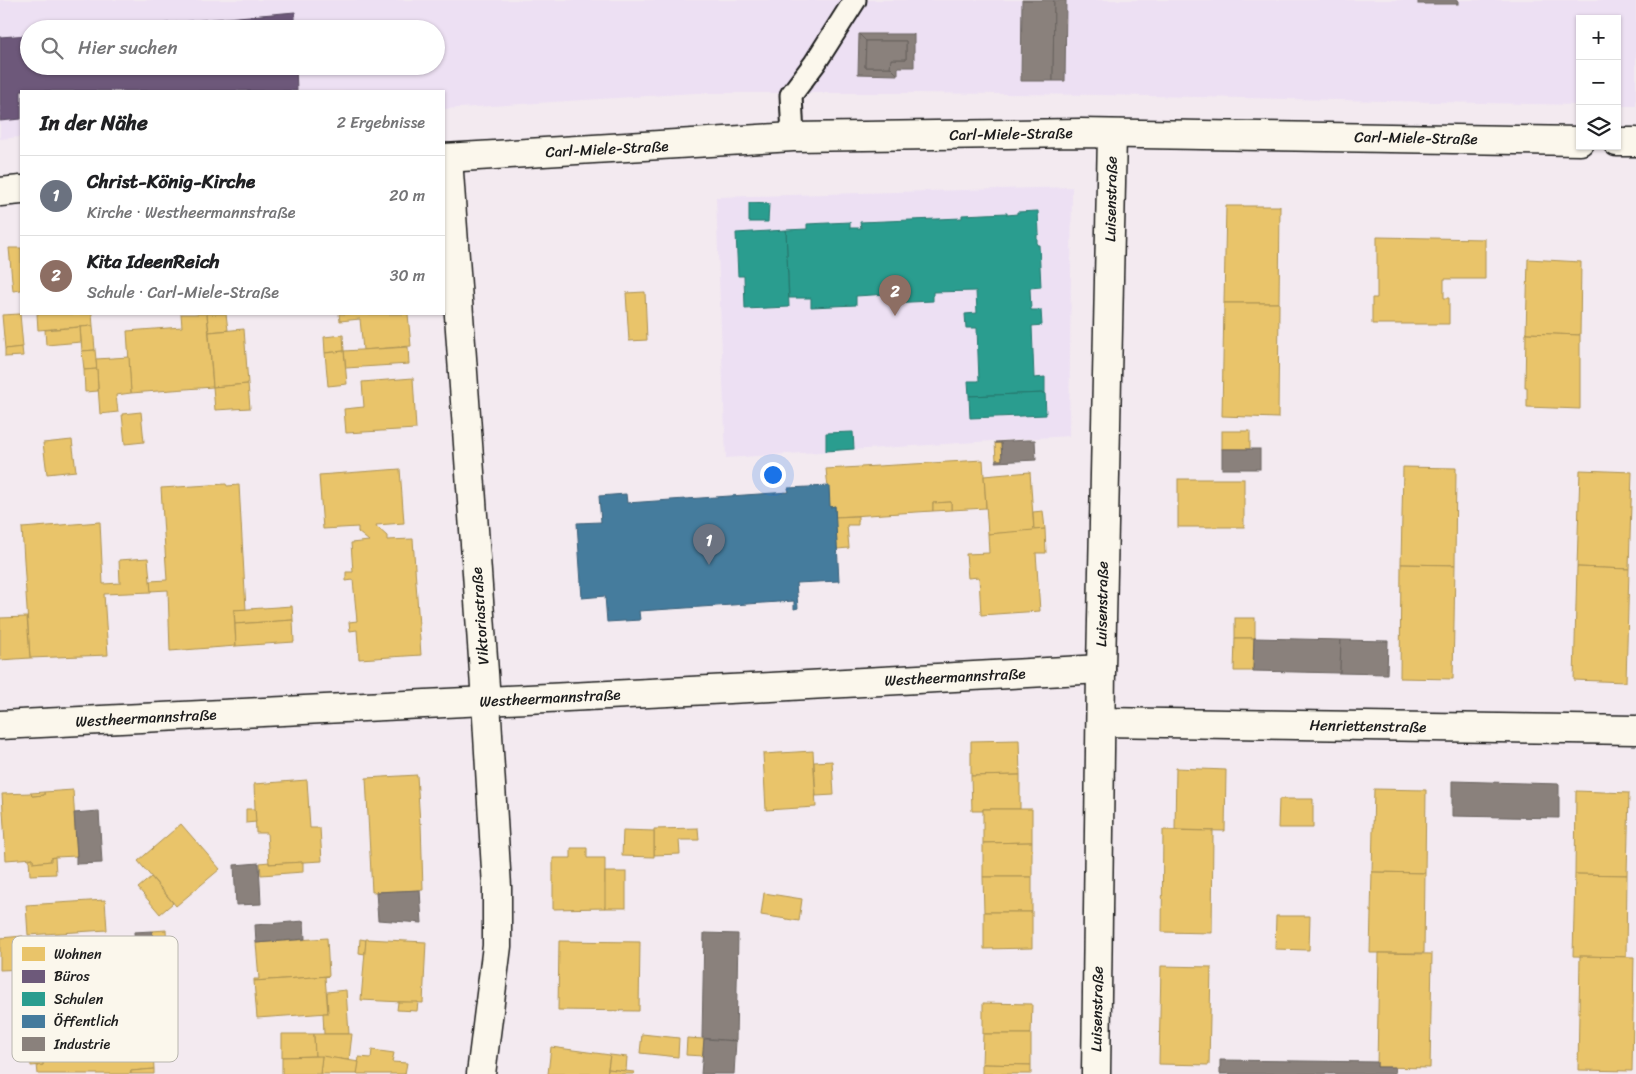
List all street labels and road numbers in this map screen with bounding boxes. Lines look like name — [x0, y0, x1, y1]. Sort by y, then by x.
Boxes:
street label: Carl-Miele-Straße — [949, 120, 1073, 148]
street label: Carl-Miele-Straße — [1354, 124, 1478, 152]
street label: Carl-Miele-Straße — [545, 133, 669, 165]
street label: Luisenstraße — [1097, 156, 1125, 242]
street label: Luisenstraße — [1088, 561, 1116, 647]
street label: Viktoriastraße — [464, 566, 496, 666]
street label: Westheermannstraße — [884, 660, 1026, 694]
street label: Westheermannstraße — [479, 681, 621, 715]
street label: Westheermannstraße — [75, 701, 217, 735]
street label: Henriettenstraße — [1309, 712, 1427, 740]
street label: Luisenstraße — [1083, 966, 1111, 1052]

